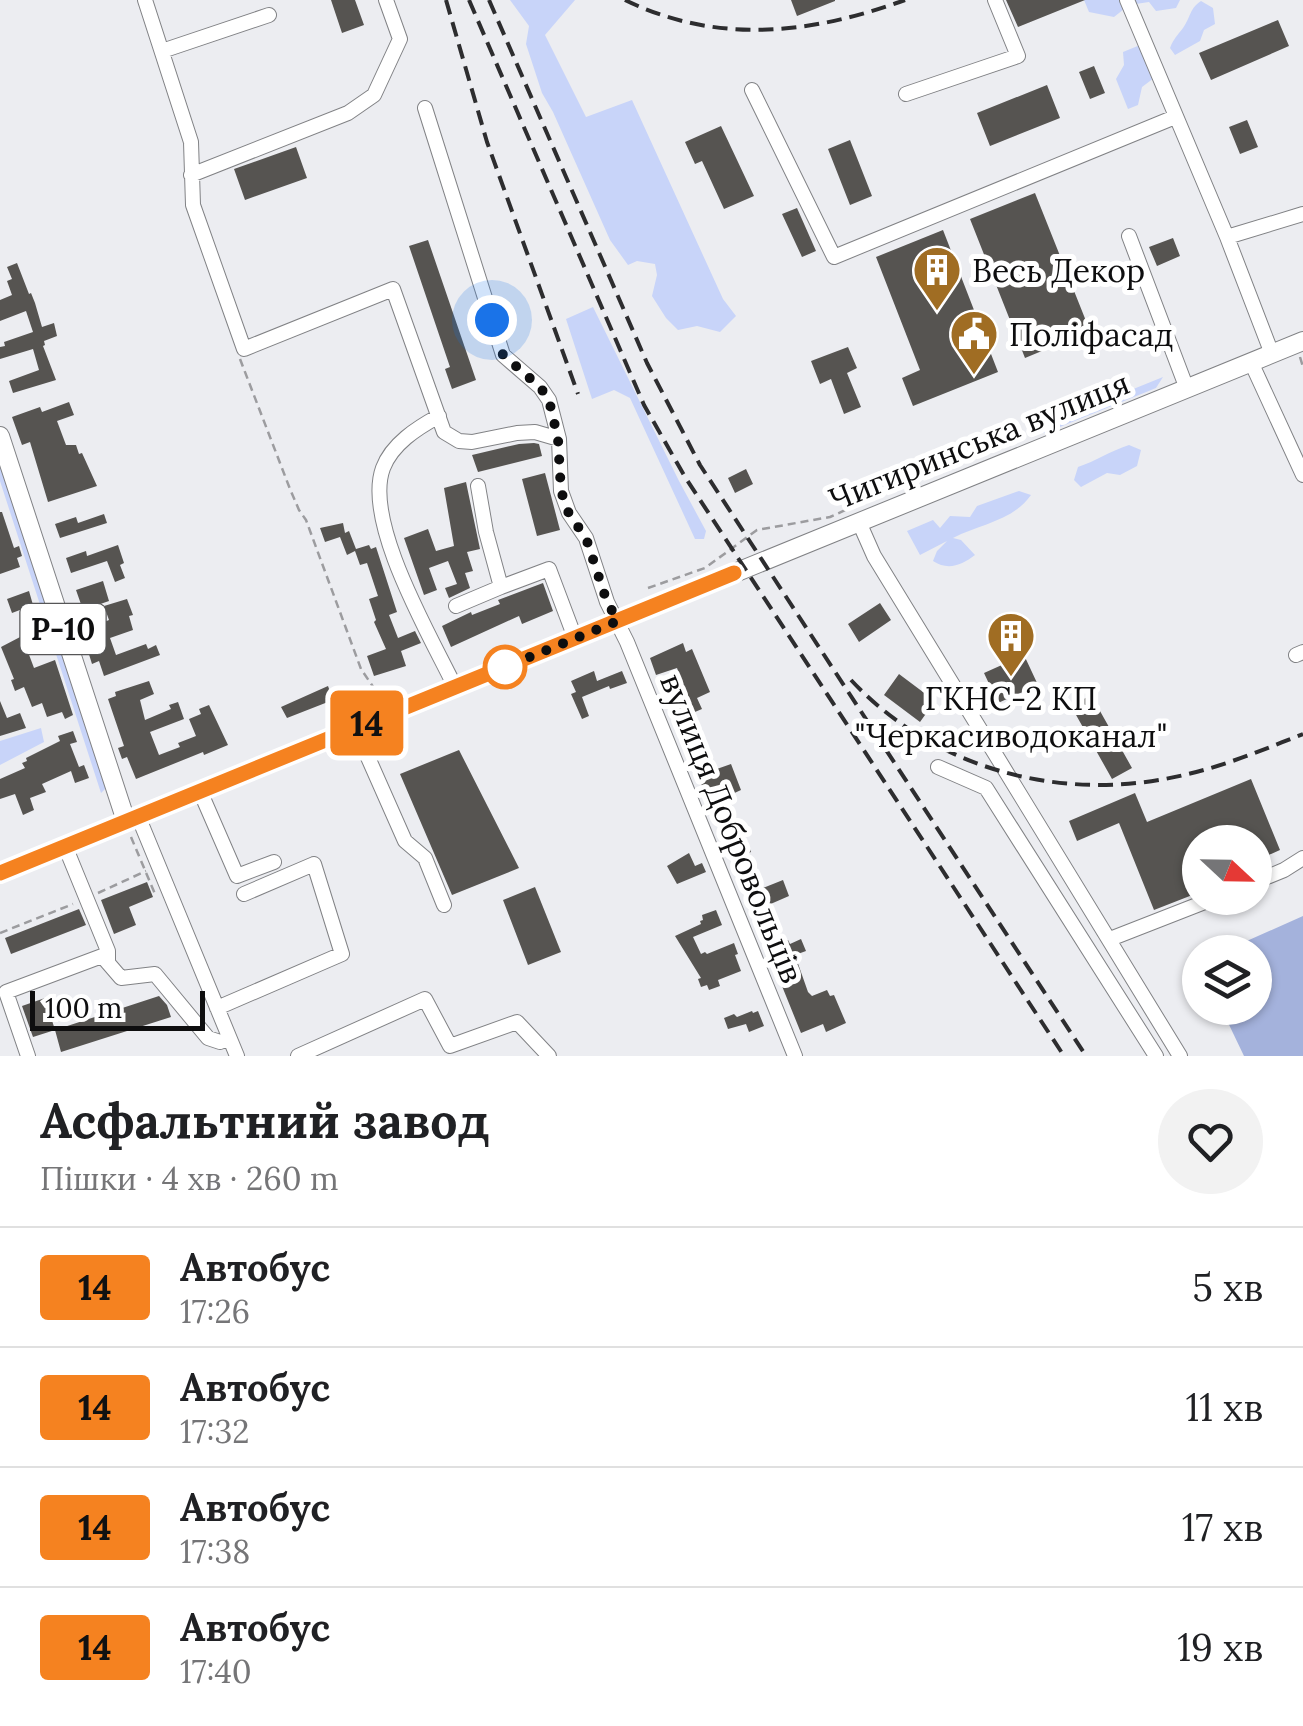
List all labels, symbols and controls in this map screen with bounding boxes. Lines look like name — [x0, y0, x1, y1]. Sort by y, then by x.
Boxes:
building icon: Весь Декор — [911, 244, 963, 312]
place label: Весь Декор — [972, 250, 1145, 291]
your location — [467, 295, 517, 345]
public building icon: Поліфасад — [948, 308, 1000, 376]
place label: Поліфасад — [1009, 314, 1173, 355]
street label: Чигиринська вулиця — [823, 362, 1135, 520]
road number: Р-10 — [20, 604, 106, 654]
building icon: ГКНС-2 КП "Черкасиводоканал" — [985, 610, 1037, 678]
unlabelled marker — [484, 646, 526, 688]
street label: вулиця Добровольців — [651, 667, 813, 989]
place label: ГКНС-2 КП "Черкасиводоканал" — [854, 678, 1168, 756]
line badge: 14 — [322, 690, 412, 756]
text: 14 — [350, 701, 384, 746]
north arrow — [1182, 825, 1272, 915]
map controls — [1182, 825, 1272, 1025]
button: layers — [1182, 935, 1272, 1025]
scale bar — [30, 986, 205, 1030]
text: 100 m — [45, 990, 122, 1026]
button: heart — [1158, 1089, 1263, 1194]
text: Асфальтний завод — [40, 1090, 490, 1151]
text: Пішки · 4 хв · 260 m — [40, 1158, 339, 1199]
text: Автобус — [180, 1243, 330, 1291]
text: 5 хв — [1192, 1263, 1263, 1311]
text: 14 — [78, 1265, 112, 1310]
text: 17:26 — [180, 1291, 250, 1332]
text: Автобус — [180, 1363, 330, 1411]
text: 11 хв — [1185, 1383, 1263, 1431]
text: 14 — [78, 1385, 112, 1430]
text: 17:32 — [180, 1411, 249, 1452]
text: Автобус — [180, 1483, 330, 1531]
text: 17 хв — [1182, 1503, 1263, 1551]
text: 14 — [78, 1505, 112, 1550]
text: 17:38 — [180, 1531, 250, 1572]
text: Автобус — [180, 1603, 330, 1651]
text: 19 хв — [1177, 1623, 1263, 1671]
text: 14 — [78, 1625, 112, 1670]
text: 17:40 — [180, 1651, 252, 1692]

